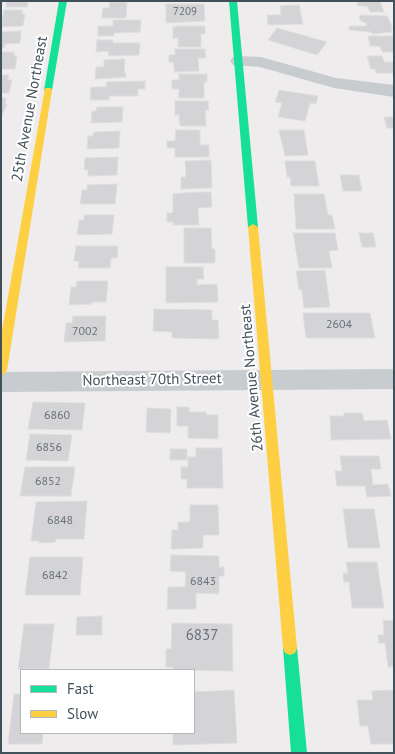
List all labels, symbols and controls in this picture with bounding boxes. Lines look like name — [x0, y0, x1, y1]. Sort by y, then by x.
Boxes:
house number: 7209 — [173, 5, 197, 19]
street label: 25th Avenue Northeast — [8, 35, 52, 183]
street label: 26th Avenue Northeast — [237, 304, 267, 452]
house number: 2604 — [326, 318, 352, 332]
house number: 7002 — [72, 325, 98, 339]
street label: Northeast 70th Street — [82, 370, 222, 390]
house number: 6860 — [44, 409, 70, 423]
house number: 6856 — [36, 441, 62, 455]
house number: 6852 — [35, 475, 61, 489]
house number: 6848 — [47, 514, 73, 528]
house number: 6842 — [42, 569, 68, 583]
house number: 6843 — [190, 575, 216, 589]
house number: 6837 — [186, 627, 218, 645]
legend — [20, 669, 195, 734]
text: Fast — [67, 679, 94, 698]
text: Slow — [67, 704, 98, 723]

